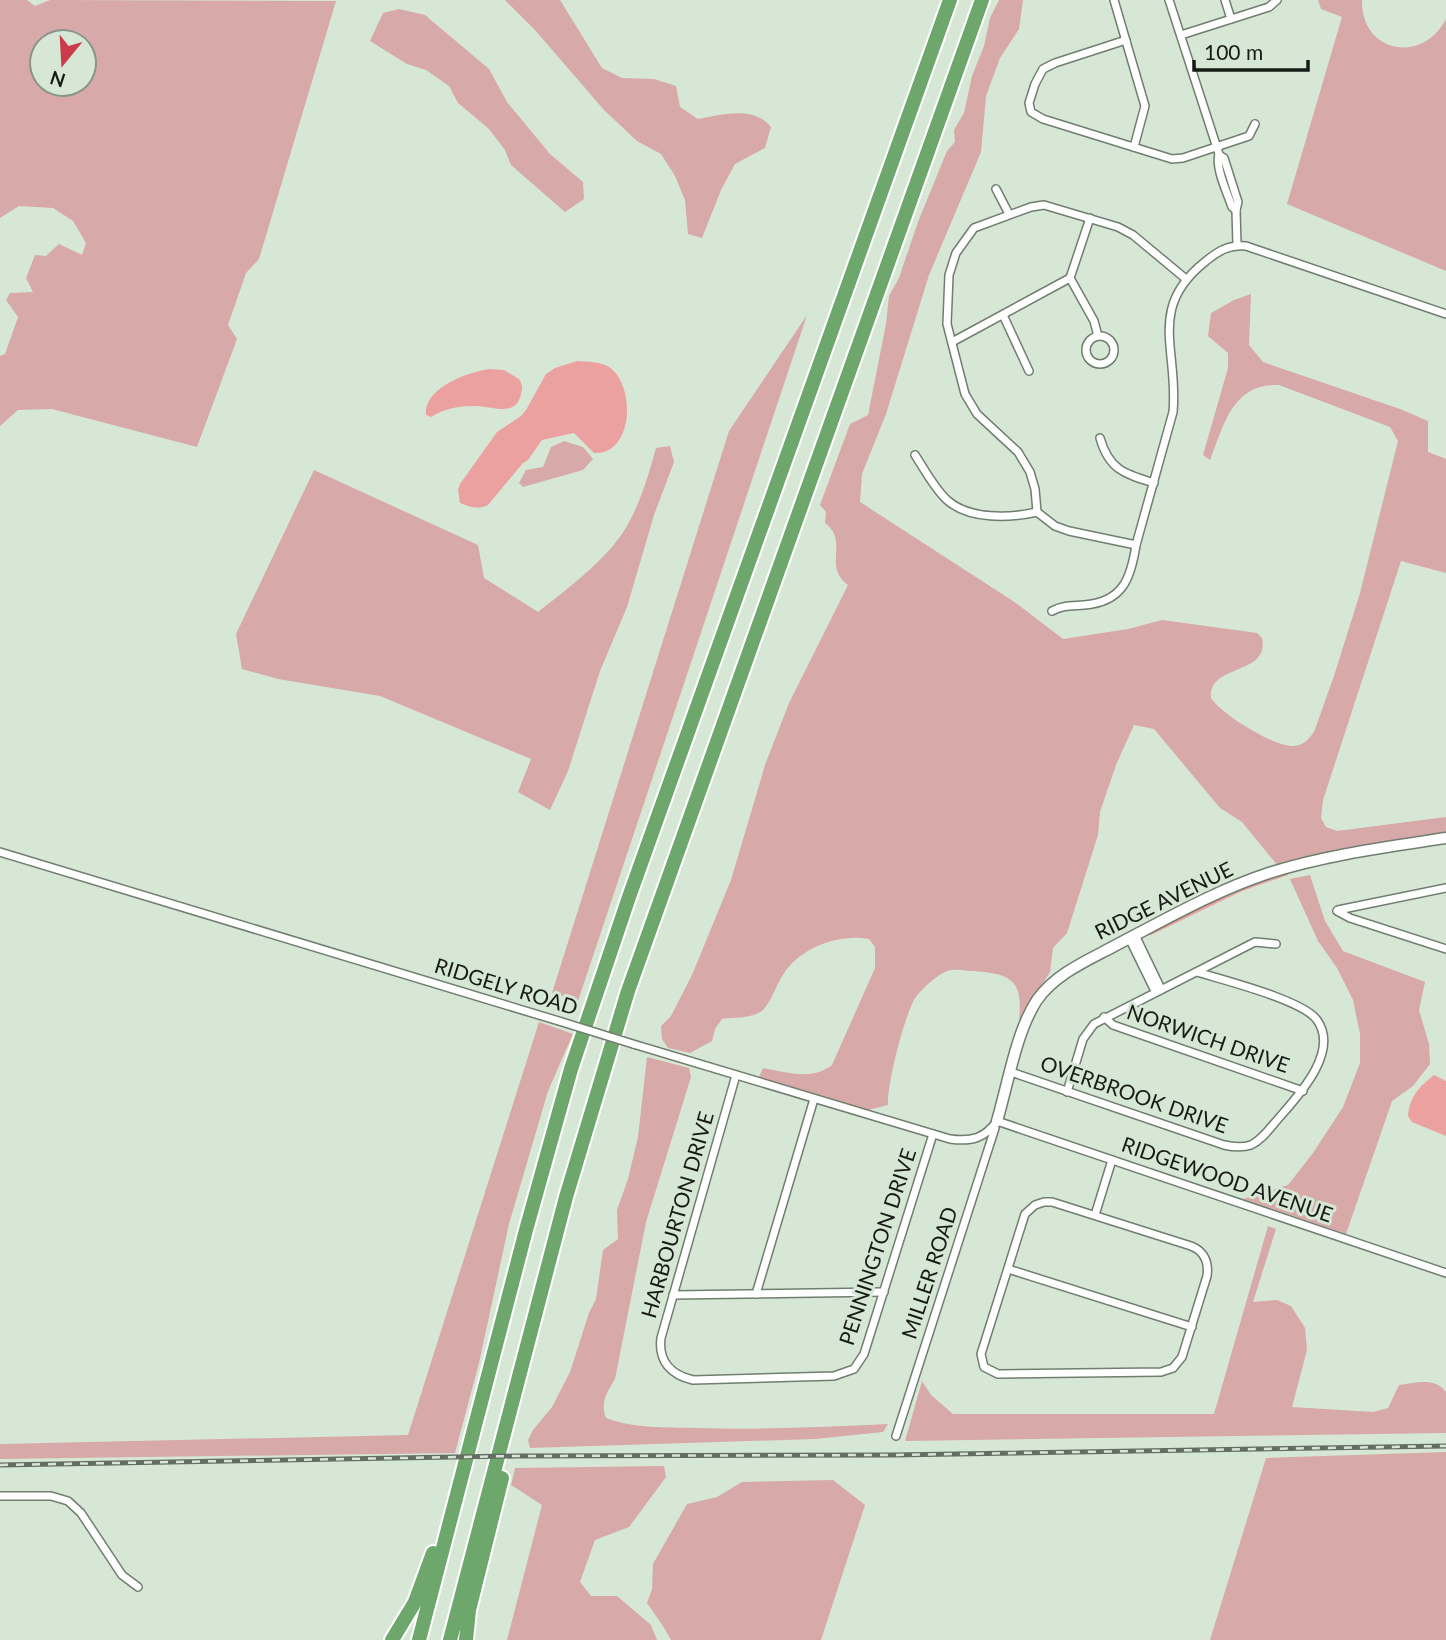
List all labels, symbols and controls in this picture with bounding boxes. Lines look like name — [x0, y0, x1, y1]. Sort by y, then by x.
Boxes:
north arrow — [28, 28, 98, 98]
scale bar — [1194, 28, 1308, 72]
text: 100 m — [1204, 39, 1263, 64]
text: N — [47, 66, 68, 93]
street label: RIDGE AVENUE — [1090, 855, 1236, 944]
street label: RIDGELY ROAD — [432, 952, 581, 1019]
street label: NORWICH DRIVE — [1124, 998, 1293, 1077]
street label: OVERBROOK DRIVE — [1037, 1050, 1232, 1137]
street label: HARBOURTON DRIVE — [635, 1109, 718, 1321]
street label: RIDGEWOOD AVENUE — [1119, 1131, 1336, 1226]
street label: PENNINGTON DRIVE — [833, 1145, 920, 1348]
street label: MILLER ROAD — [895, 1203, 962, 1342]

